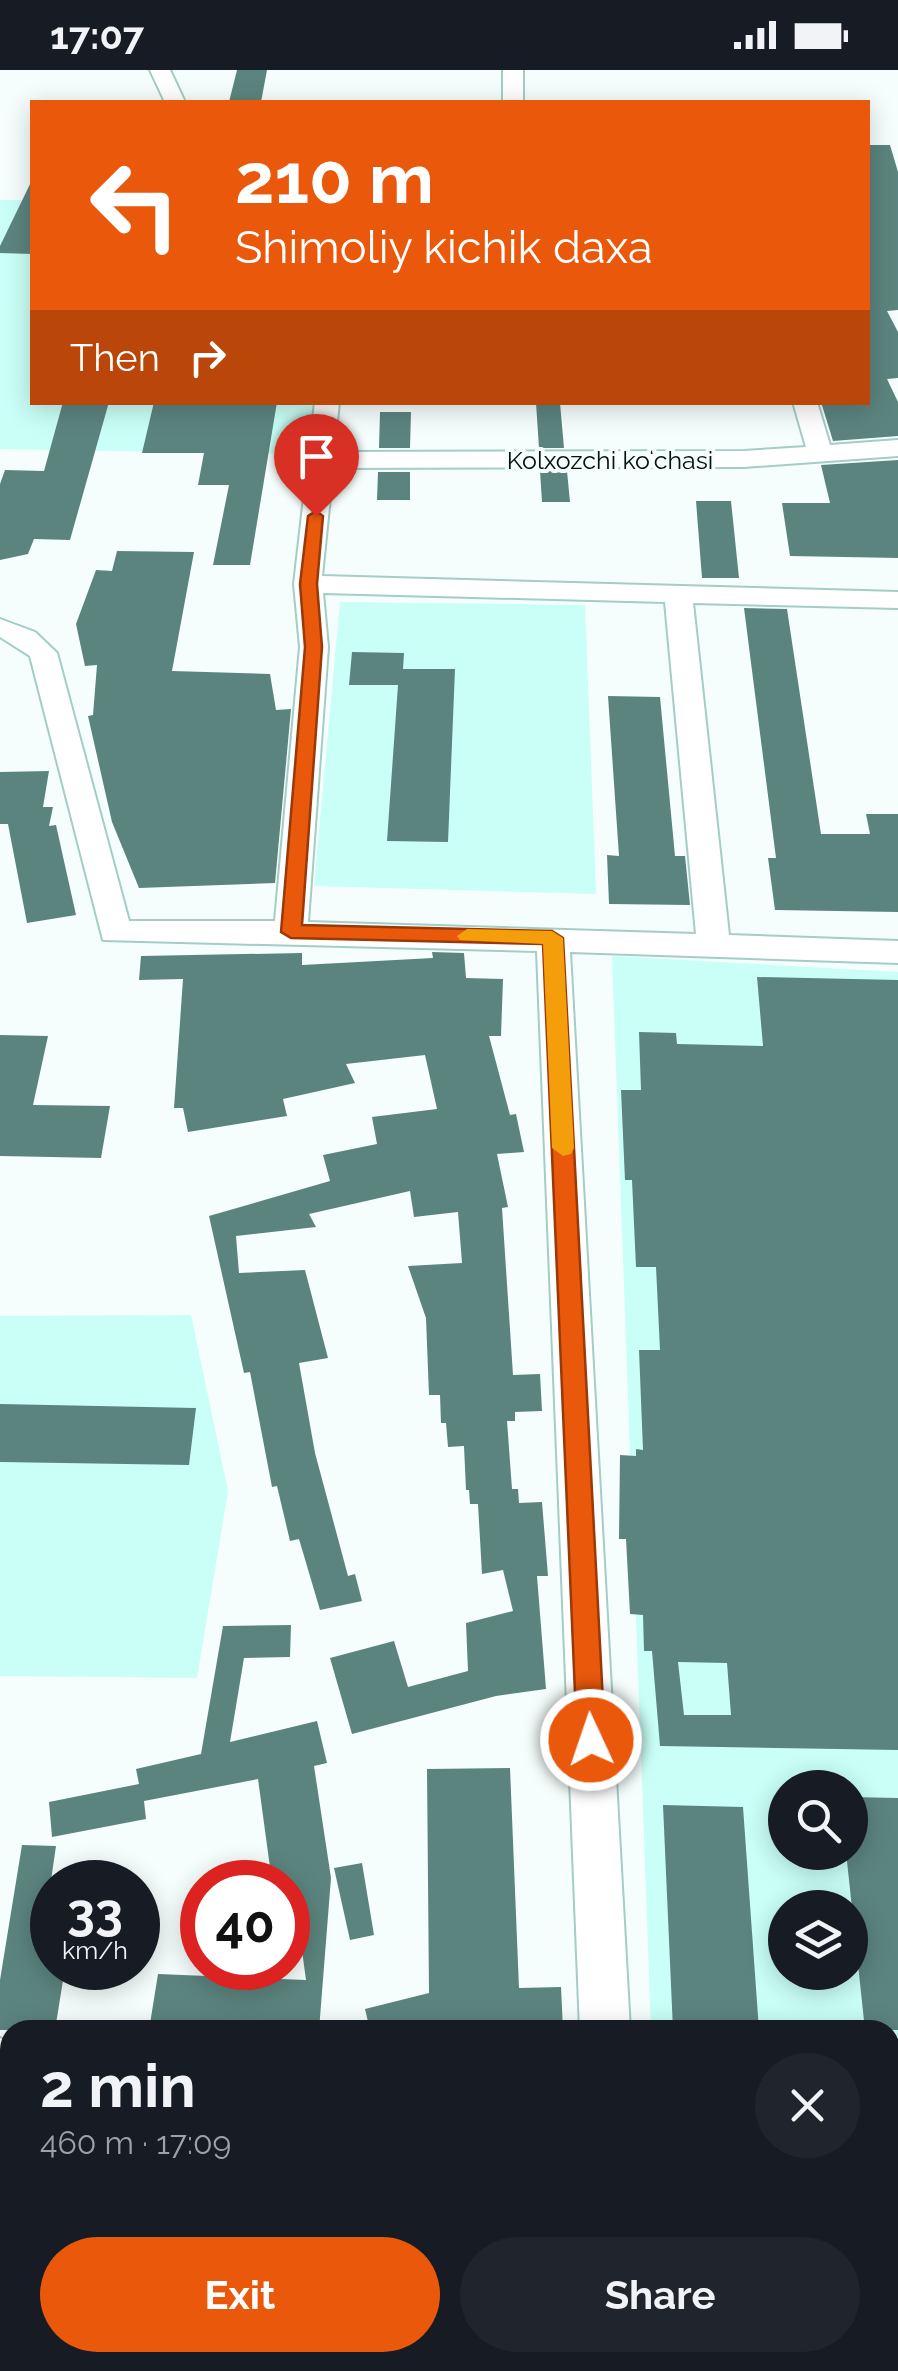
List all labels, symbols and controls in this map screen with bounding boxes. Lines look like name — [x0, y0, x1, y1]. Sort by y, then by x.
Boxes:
text: 17:07 — [50, 13, 144, 58]
text: 210 m — [235, 137, 434, 219]
icon: left — [70, 140, 200, 270]
text: Shimoliy kichik daxa — [235, 221, 652, 274]
icon: right — [180, 330, 235, 385]
text: Then — [70, 335, 160, 380]
pin — [274, 414, 359, 517]
icon: arrive — [289, 429, 344, 484]
street label: Kolxozchi koʻchasi — [507, 445, 713, 475]
position arrow — [539, 1688, 643, 1792]
map controls — [768, 1770, 868, 1990]
button: search — [768, 1770, 868, 1870]
speed limit sign: 40 — [180, 1860, 310, 1990]
text: 33 — [67, 1883, 123, 1942]
button: layers — [768, 1890, 868, 1990]
text: km/h — [62, 1935, 128, 1965]
text: 2 min — [40, 2051, 196, 2121]
button: close — [755, 2053, 860, 2158]
text: 460 m · 17:09 — [40, 2124, 231, 2161]
button: Exit — [40, 2237, 440, 2352]
button: Share — [460, 2237, 860, 2352]

